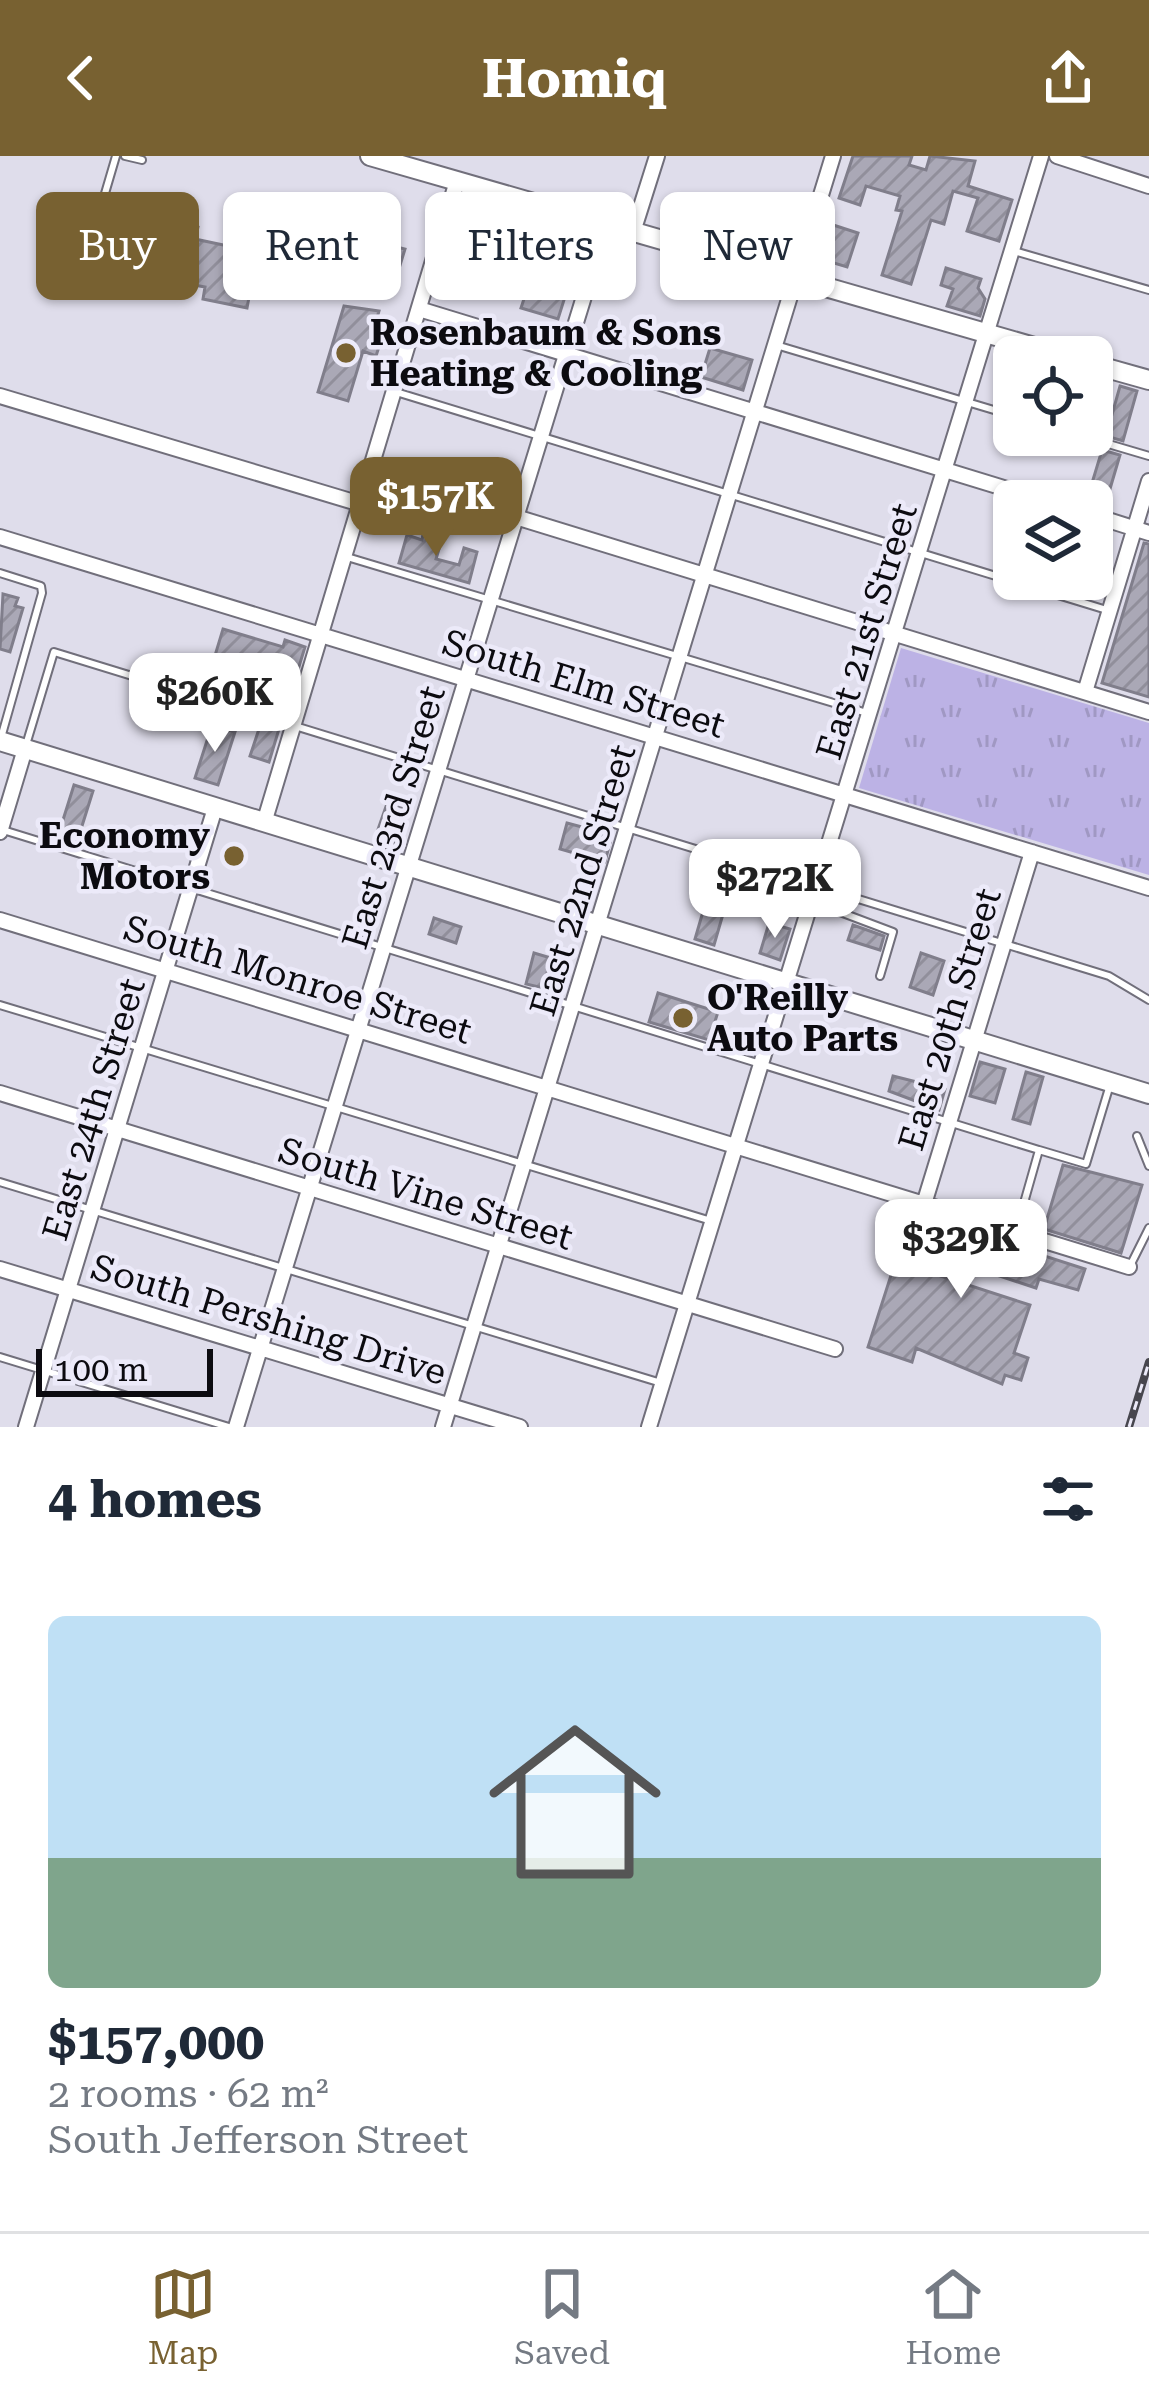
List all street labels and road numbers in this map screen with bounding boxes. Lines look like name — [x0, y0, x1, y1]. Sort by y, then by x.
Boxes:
street label: East 21st Street — [808, 498, 926, 764]
street label: South Elm Street — [438, 621, 730, 747]
street label: East 23rd Street — [334, 681, 454, 954]
street label: East 22nd Street — [522, 740, 644, 1021]
street label: East 20th Street — [890, 883, 1010, 1155]
street label: South Monroe Street — [119, 907, 477, 1053]
street label: East 24th Street — [34, 973, 154, 1245]
street label: South Vine Street — [274, 1129, 578, 1259]
street label: South Pershing Drive — [86, 1246, 451, 1394]

